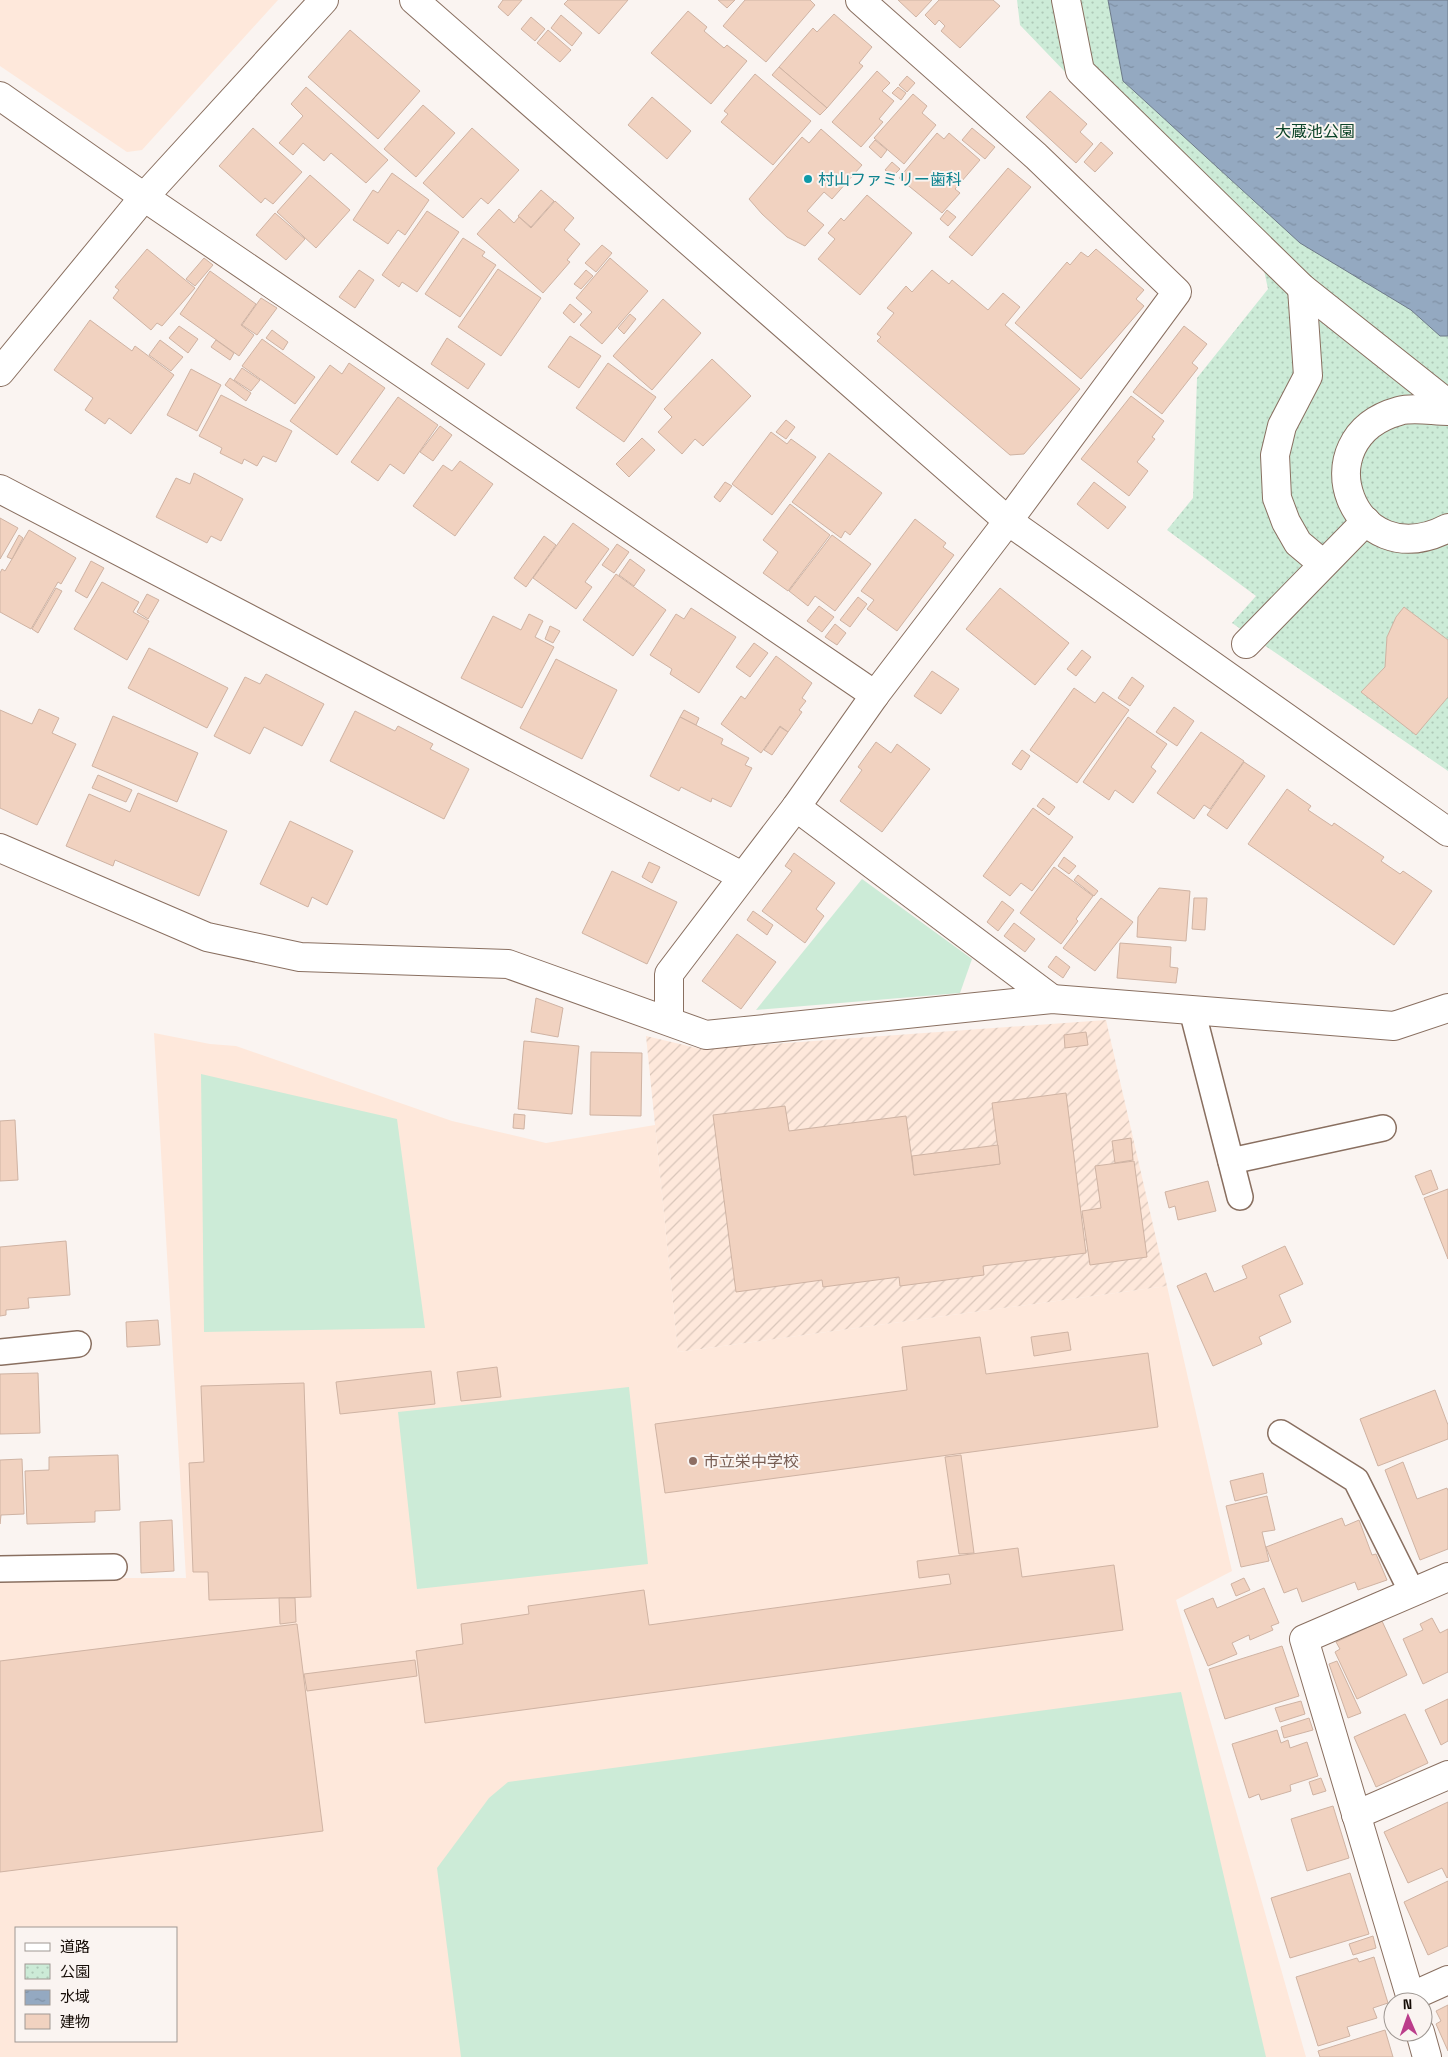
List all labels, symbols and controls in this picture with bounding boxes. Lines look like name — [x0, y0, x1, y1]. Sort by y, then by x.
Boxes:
park label: 大蔵池公園 — [1275, 121, 1355, 142]
place label: 村山ファミリー歯科 — [818, 169, 962, 190]
marker: 村山ファミリー歯科 — [802, 173, 814, 185]
place label: 市立栄中学校 — [703, 1451, 799, 1472]
marker: 市立栄中学校 — [687, 1455, 699, 1467]
legend — [15, 1927, 178, 2042]
text: 道路 — [60, 1937, 90, 1956]
text: 公園 — [60, 1962, 90, 1981]
text: 水域 — [60, 1987, 90, 2006]
north arrow — [1383, 1992, 1433, 2042]
text: N — [1403, 1995, 1413, 2013]
text: 建物 — [60, 2012, 90, 2031]

